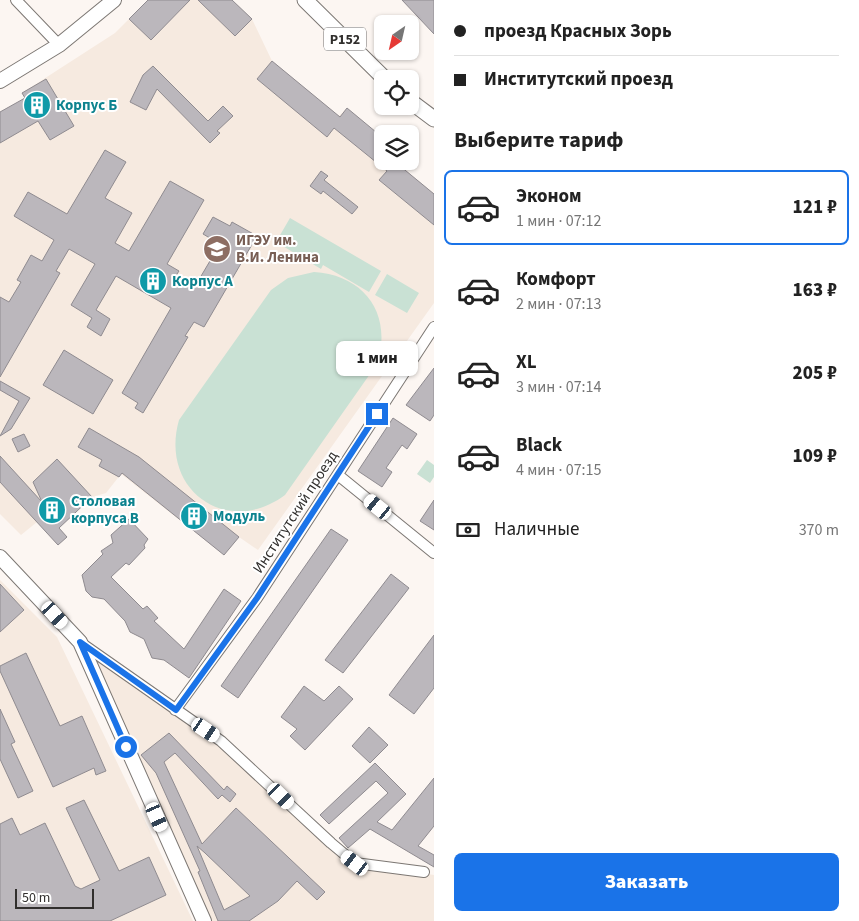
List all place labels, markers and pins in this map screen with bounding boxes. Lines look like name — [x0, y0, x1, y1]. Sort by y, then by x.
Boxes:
building icon: Корпус Б — [22, 90, 52, 120]
place label: Корпус Б — [56, 95, 117, 116]
place label: ИГЭУ им. В.И. Ленина — [236, 230, 319, 268]
school or university icon: ИГЭУ им. В.И. Ленина — [202, 234, 232, 264]
building icon: Корпус А — [138, 266, 168, 296]
place label: Корпус А — [172, 271, 233, 292]
place label: Столовая корпуса В — [71, 491, 139, 529]
building icon: Столовая корпуса В — [37, 495, 67, 525]
building icon: Модуль — [179, 501, 209, 531]
place label: Модуль — [213, 506, 266, 527]

